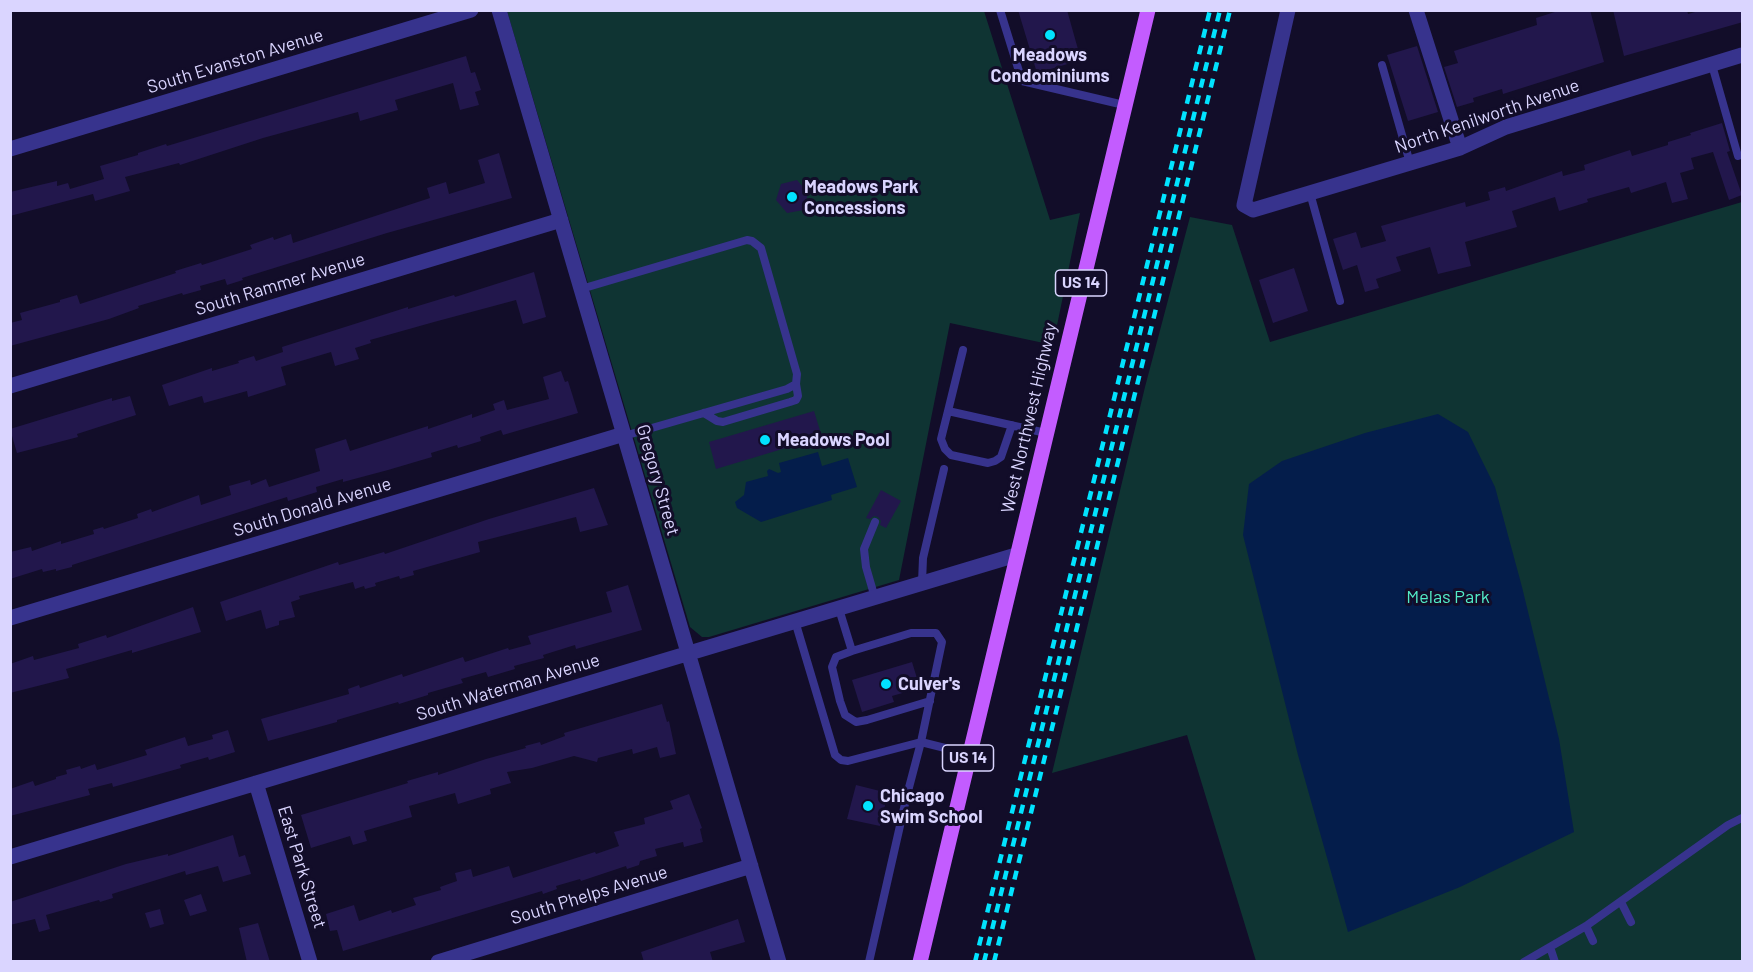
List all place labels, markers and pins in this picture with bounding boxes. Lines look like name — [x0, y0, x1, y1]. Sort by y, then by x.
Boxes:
marker: Meadows Condominiums — [1043, 28, 1057, 42]
place label: Meadows Condominiums — [991, 44, 1109, 86]
place label: Meadows Park Concessions — [804, 176, 919, 219]
marker: Meadows Park Concessions — [785, 190, 799, 204]
place label: Meadows Pool — [777, 429, 890, 451]
marker: Meadows Pool — [758, 433, 772, 447]
place label: Culver's — [898, 673, 961, 695]
marker: Culver's — [879, 677, 893, 691]
place label: Chicago Swim School — [880, 785, 983, 828]
marker: Chicago Swim School — [861, 799, 875, 813]

